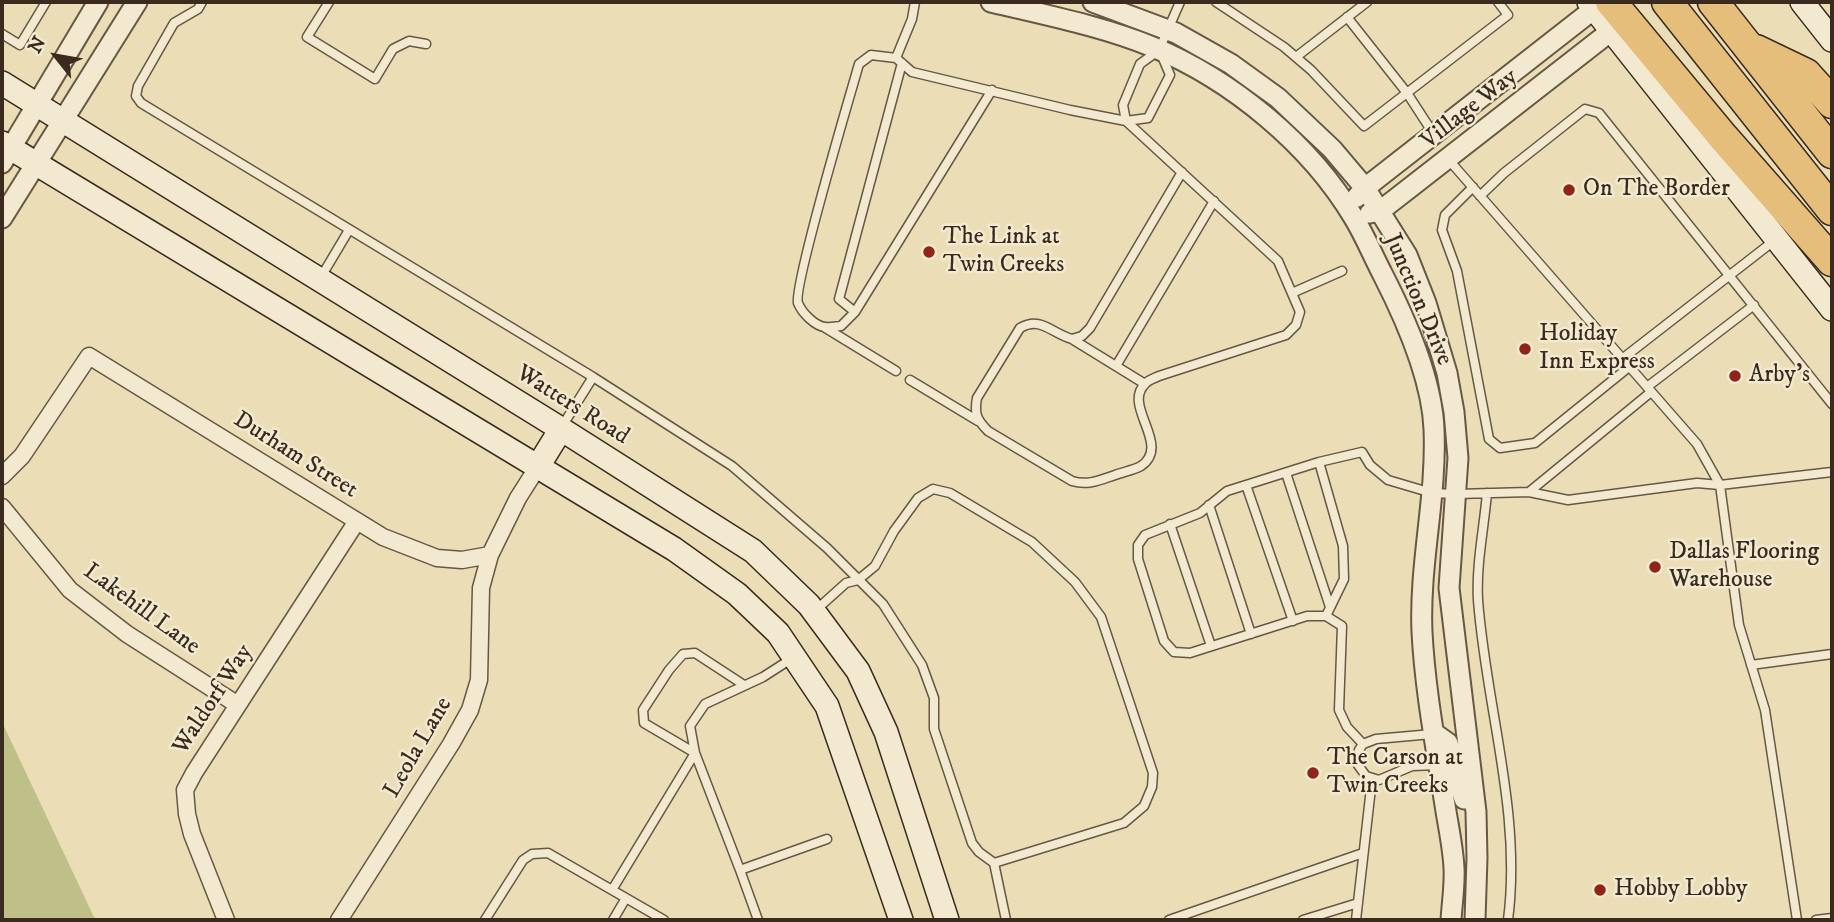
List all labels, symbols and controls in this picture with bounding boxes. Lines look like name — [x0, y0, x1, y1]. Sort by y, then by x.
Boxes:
north arrow — [21, 21, 91, 91]
text: N — [24, 32, 51, 58]
street label: Village Way — [1416, 63, 1524, 157]
place label: On The Border — [1583, 176, 1730, 204]
marker: On The Border — [1561, 182, 1577, 198]
place label: The Link at Twin Creeks — [943, 224, 1064, 280]
street label: Junction Drive — [1376, 230, 1458, 370]
marker: The Link at Twin Creeks — [921, 244, 937, 260]
place label: Holiday Inn Express — [1539, 321, 1655, 377]
marker: Holiday Inn Express — [1517, 341, 1533, 357]
street label: Watters Road — [510, 360, 634, 452]
place label: Arby's — [1749, 362, 1810, 390]
marker: Arby's — [1727, 368, 1743, 384]
street label: Durham Street — [228, 406, 362, 506]
place label: Dallas Flooring Warehouse — [1669, 539, 1819, 595]
street label: Lakehill Lane — [77, 558, 205, 662]
marker: Dallas Flooring Warehouse — [1647, 559, 1663, 575]
street label: Waldorf Way — [168, 640, 260, 760]
street label: Leola Lane — [379, 693, 459, 803]
place label: The Carson at Twin Creeks — [1327, 745, 1463, 801]
marker: The Carson at Twin Creeks — [1305, 765, 1321, 781]
place label: Hobby Lobby — [1614, 876, 1747, 904]
marker: Hobby Lobby — [1592, 882, 1608, 898]

